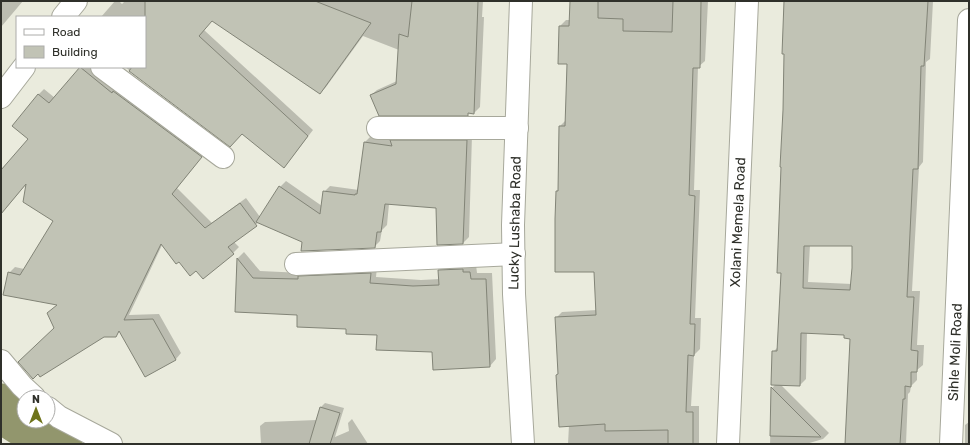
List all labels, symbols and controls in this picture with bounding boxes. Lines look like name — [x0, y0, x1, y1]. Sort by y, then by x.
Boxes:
legend — [16, 16, 146, 68]
text: Road — [52, 25, 80, 39]
text: Building — [52, 45, 98, 59]
street label: Lucky Lushaba Road — [505, 156, 525, 290]
street label: Xolani Memela Road — [726, 157, 749, 288]
street label: Sihle Moli Road — [944, 303, 965, 401]
north arrow — [16, 389, 56, 429]
text: N — [32, 393, 40, 406]

